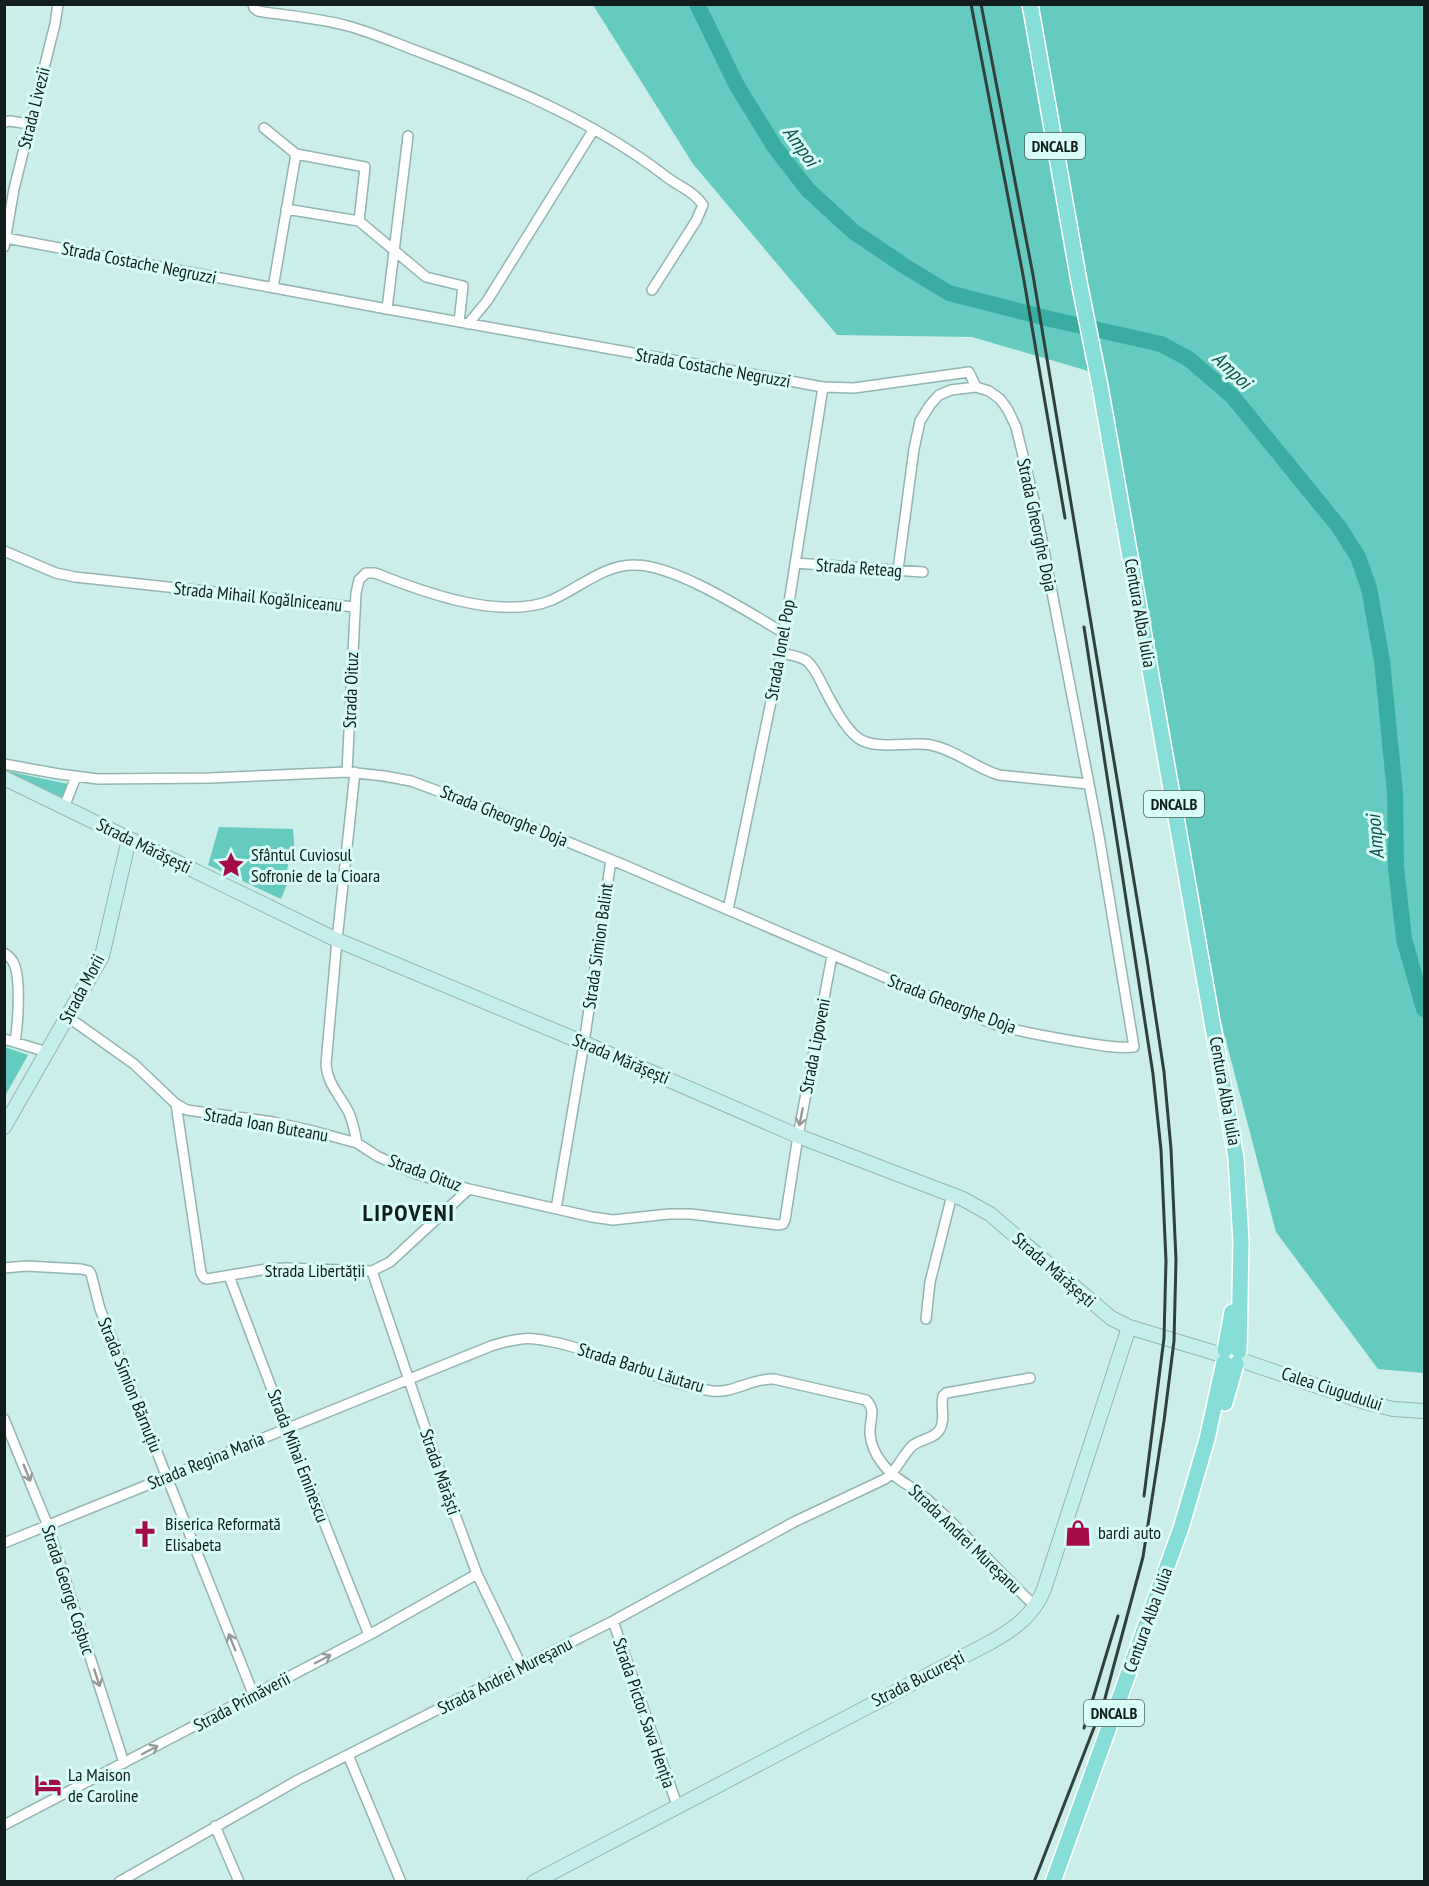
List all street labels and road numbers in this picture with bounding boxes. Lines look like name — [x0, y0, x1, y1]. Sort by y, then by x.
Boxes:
street label: Strada Livezii — [12, 65, 55, 151]
road number: DNCALB — [1025, 133, 1085, 159]
street label: Strada Costache Negruzzi — [60, 236, 218, 289]
street label: Strada Costache Negruzzi — [634, 343, 793, 392]
street label: Strada Gheorghe Doja — [1012, 456, 1063, 594]
street label: Strada Reteag — [815, 553, 903, 582]
street label: Centura Alba Iulia — [1120, 557, 1161, 669]
street label: Strada Mihail Kogălniceanu — [173, 576, 343, 617]
street label: Strada Ionel Pop — [759, 597, 800, 702]
street label: Strada Oituz — [338, 651, 363, 729]
street label: Strada Gheorghe Doja — [437, 779, 571, 852]
road number: DNCALB — [1144, 791, 1204, 817]
street label: Strada Mărășești — [93, 813, 195, 878]
street label: Strada Simion Balint — [577, 881, 618, 1010]
street label: Strada Morii — [54, 950, 109, 1028]
street label: Strada Gheorghe Doja — [885, 968, 1020, 1039]
street label: Strada Lipoveni — [794, 996, 835, 1096]
street label: Strada Mărășești — [569, 1028, 673, 1089]
street label: Centura Alba Iulia — [1205, 1035, 1246, 1147]
street label: Strada Ioan Buteanu — [202, 1102, 330, 1147]
street label: Strada Oituz — [385, 1149, 465, 1196]
street label: Strada Mărășești — [1008, 1227, 1101, 1312]
street label: Strada Libertății — [265, 1259, 365, 1282]
street label: Strada Simion Bărnuțiu — [93, 1314, 168, 1456]
street label: Strada Barbu Lăutaru — [575, 1337, 707, 1398]
street label: Calea Ciugudului — [1279, 1361, 1386, 1416]
street label: Strada Mihai Eminescu — [263, 1386, 334, 1526]
street label: Strada Mărăști — [415, 1426, 466, 1518]
street label: Strada Regina Maria — [144, 1427, 268, 1494]
street label: Strada Andrei Mureșanu — [904, 1479, 1027, 1598]
street label: Strada George Coșbuc — [37, 1522, 100, 1658]
street label: Centura Alba Iulia — [1118, 1564, 1177, 1676]
street label: Strada Andrei Mureșanu — [434, 1632, 576, 1719]
street label: Strada Pictor Sava Henția — [608, 1635, 681, 1791]
street label: Strada București — [867, 1645, 968, 1712]
street label: Strada Primăverii — [190, 1666, 294, 1737]
road number: DNCALB — [1084, 1700, 1144, 1726]

